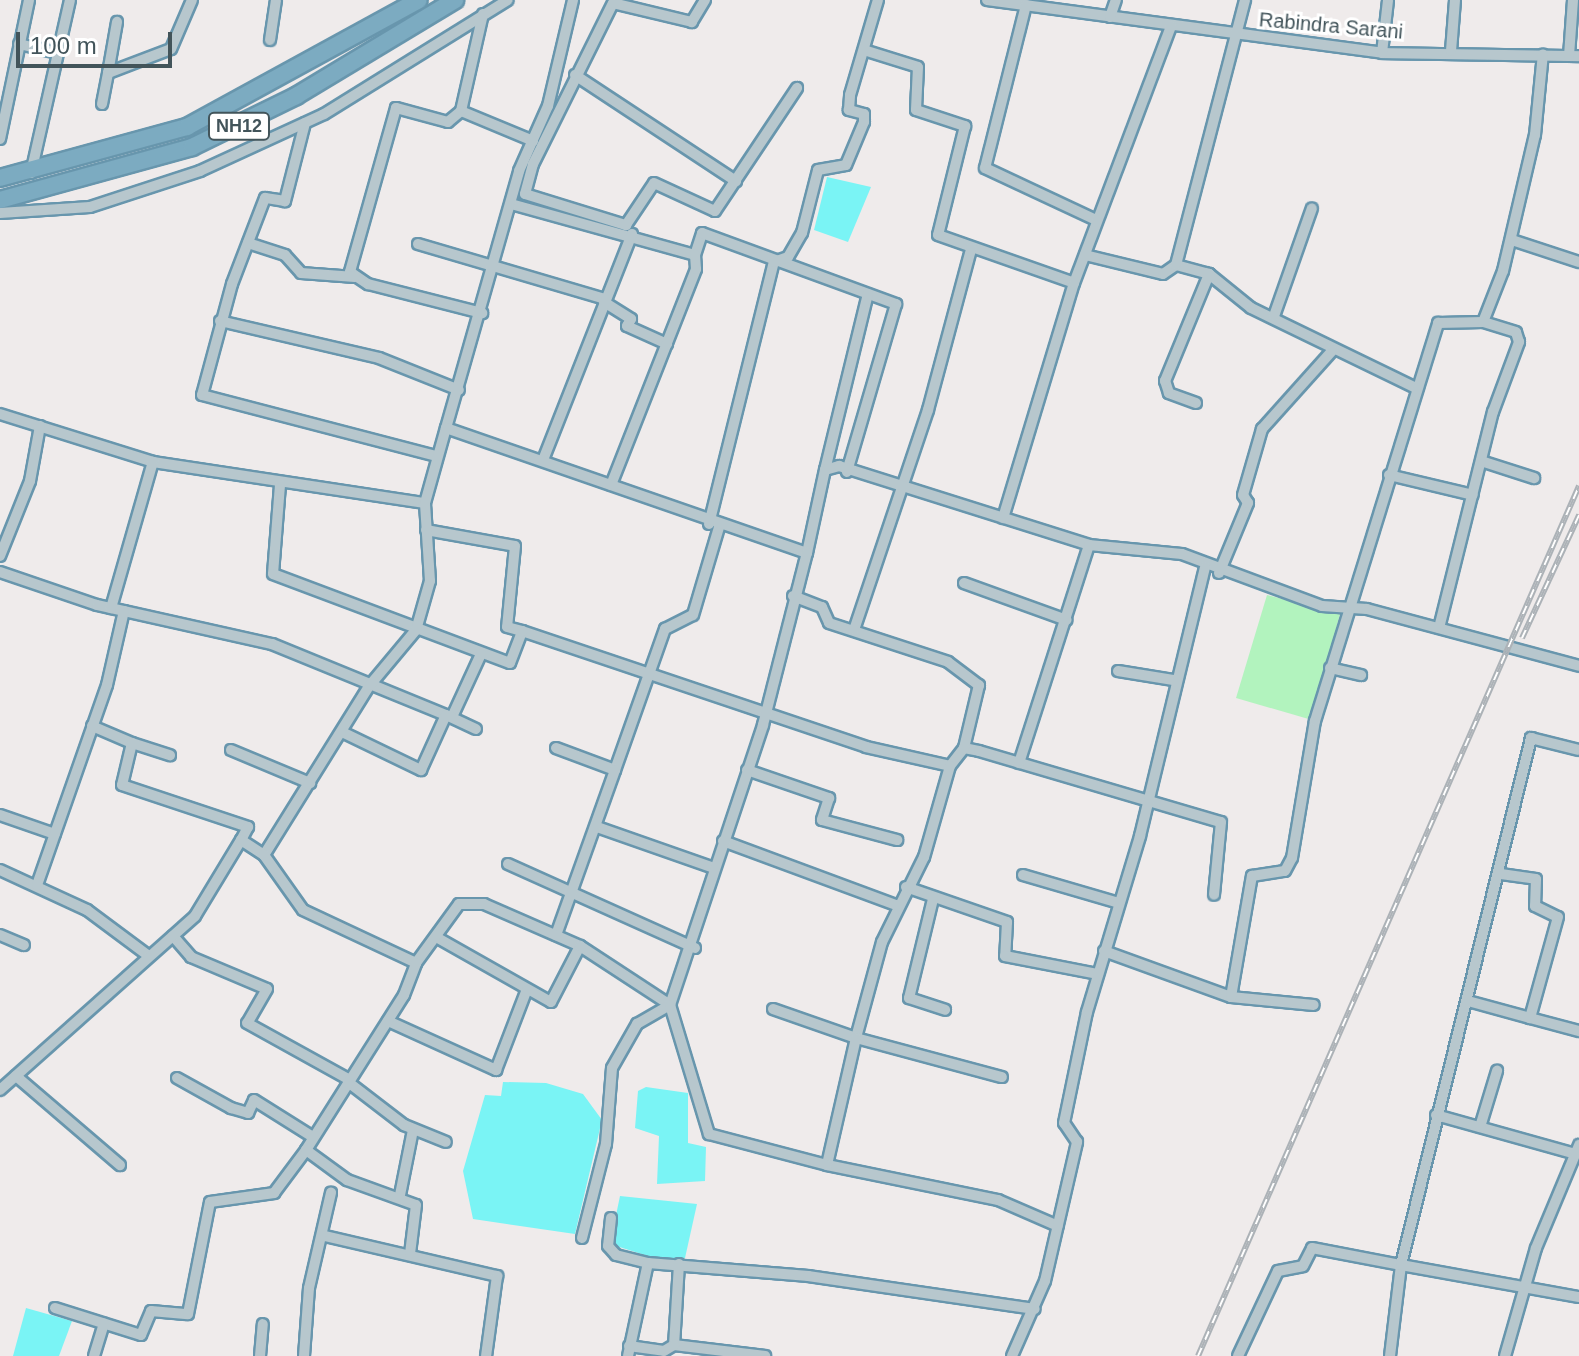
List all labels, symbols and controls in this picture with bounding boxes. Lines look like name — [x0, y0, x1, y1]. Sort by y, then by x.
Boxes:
street label: Rabindra Sarani — [1258, 8, 1404, 44]
scale bar — [20, 16, 176, 66]
text: 100 m — [30, 32, 97, 59]
road number: NH12 — [207, 112, 271, 140]

